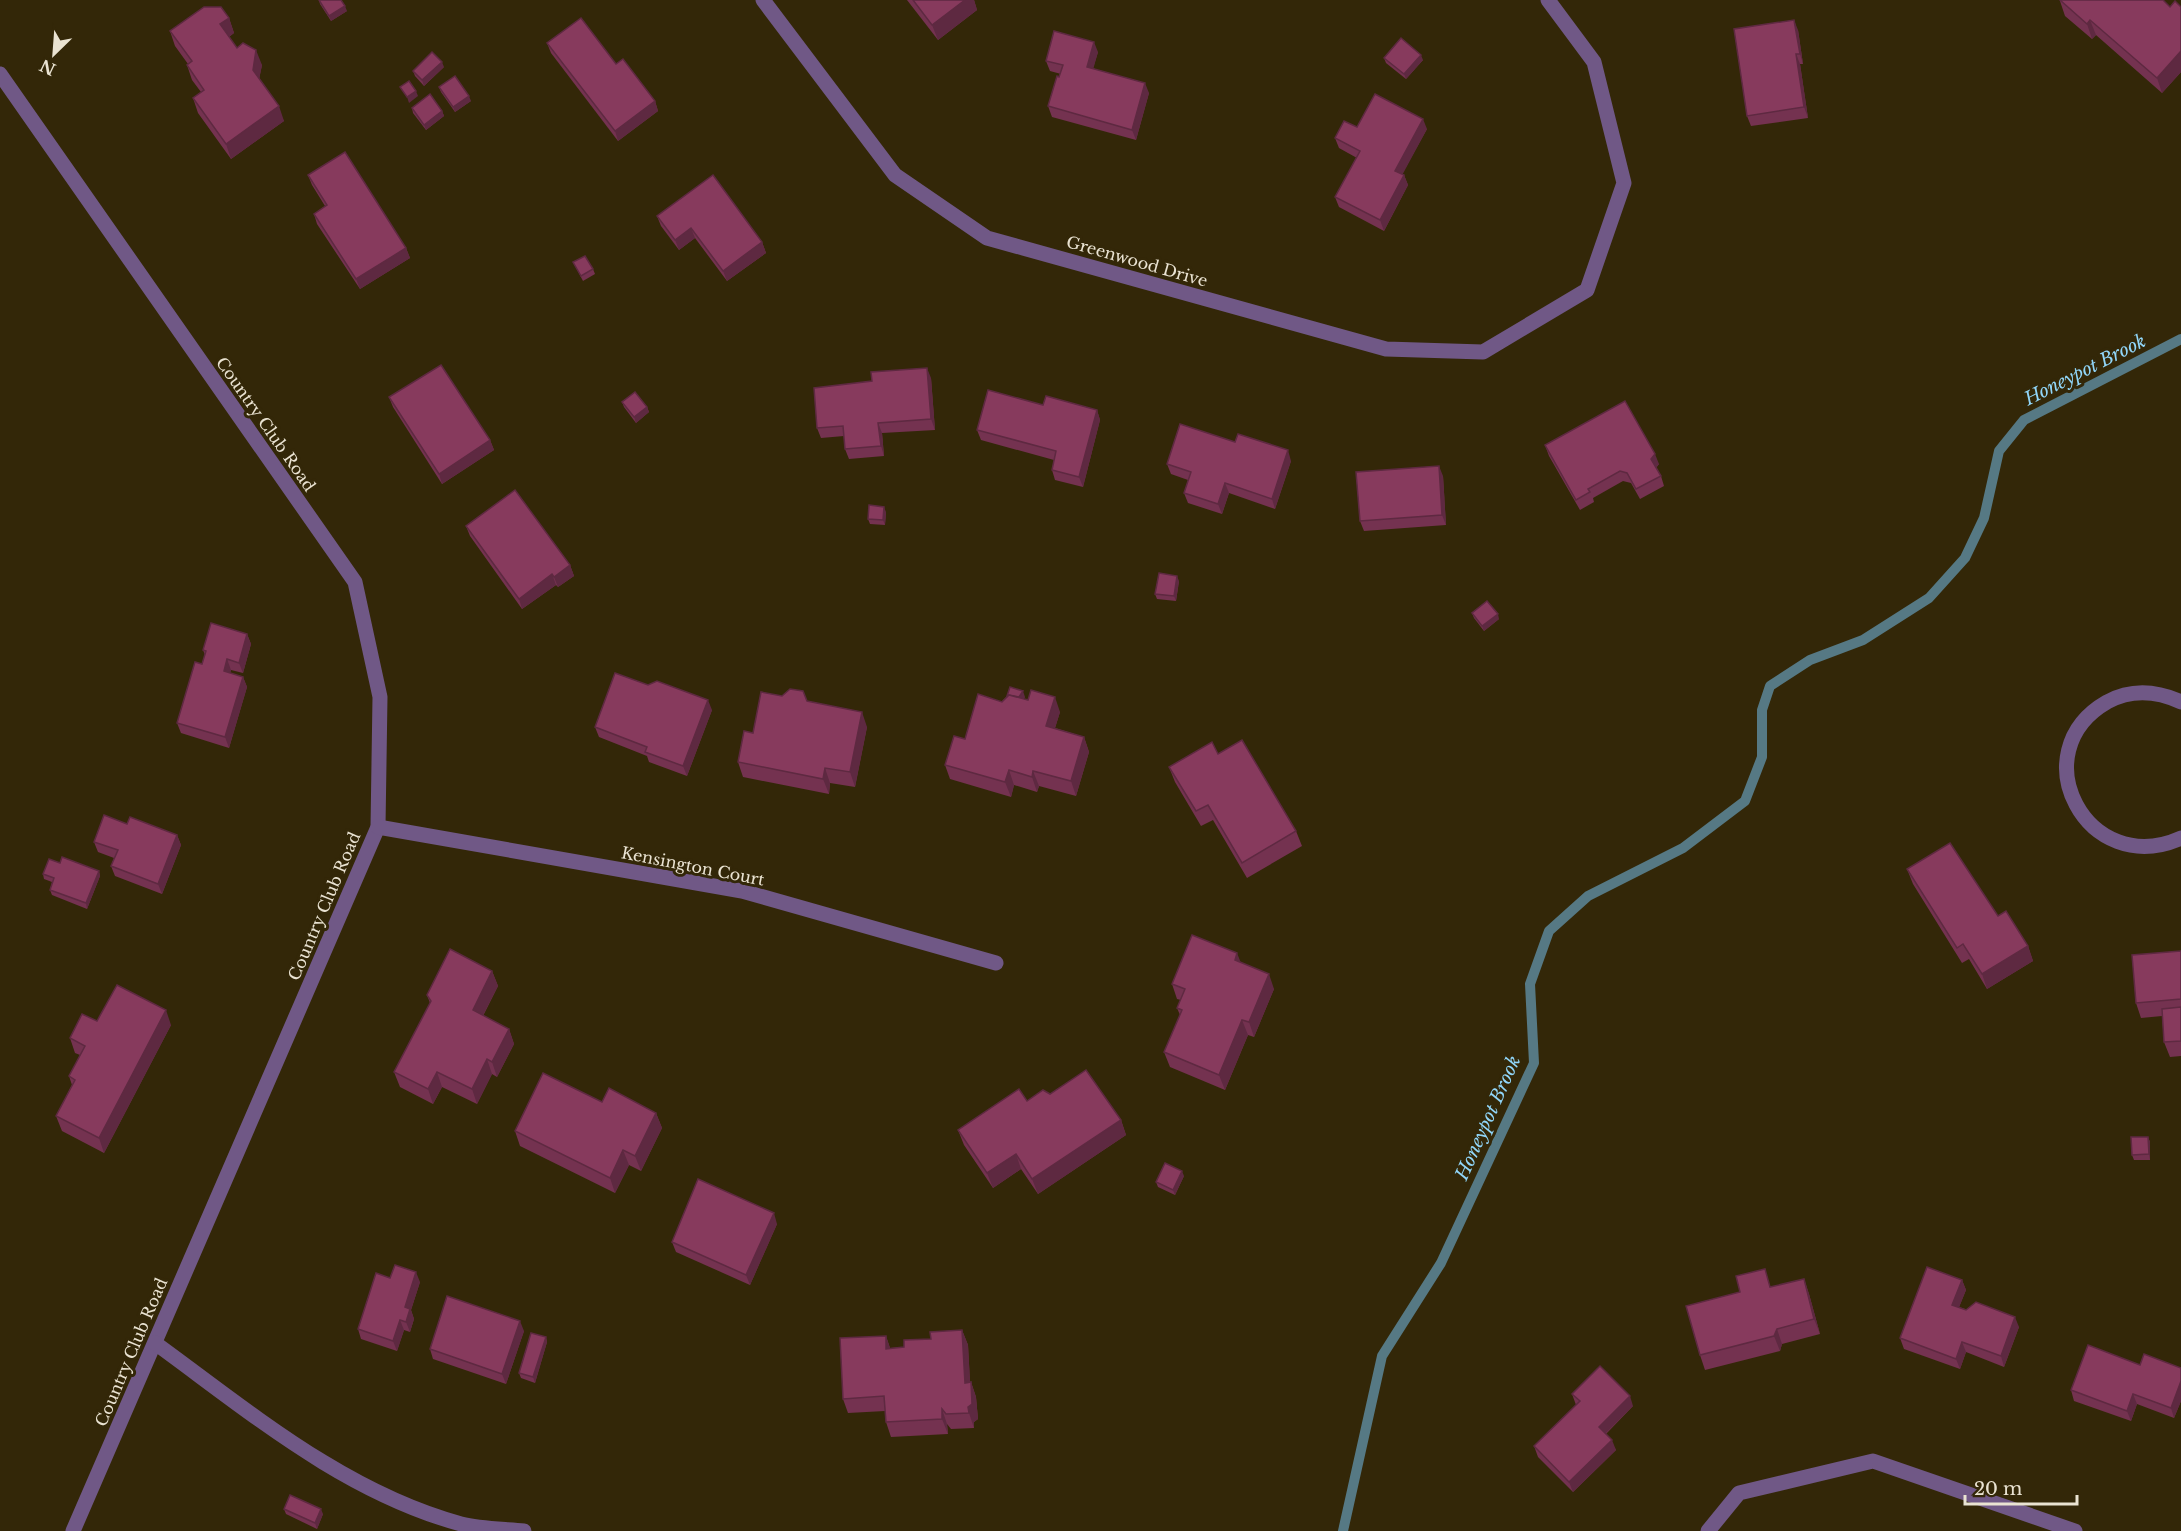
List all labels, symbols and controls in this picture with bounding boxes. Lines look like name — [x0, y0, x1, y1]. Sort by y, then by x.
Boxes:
north arrow — [24, 24, 84, 84]
text: N — [37, 55, 59, 80]
street label: Greenwood Drive — [1064, 231, 1210, 291]
water label: Honeypot Brook — [2020, 330, 2150, 411]
street label: Country Club Road — [212, 353, 320, 495]
street label: Country Club Road — [284, 829, 364, 983]
street label: Kensington Court — [620, 842, 766, 890]
water label: Honeypot Brook — [1450, 1052, 1525, 1184]
street label: Country Club Road — [91, 1275, 171, 1429]
scale bar — [1965, 1468, 2078, 1506]
text: 20 m — [1974, 1478, 2022, 1500]

